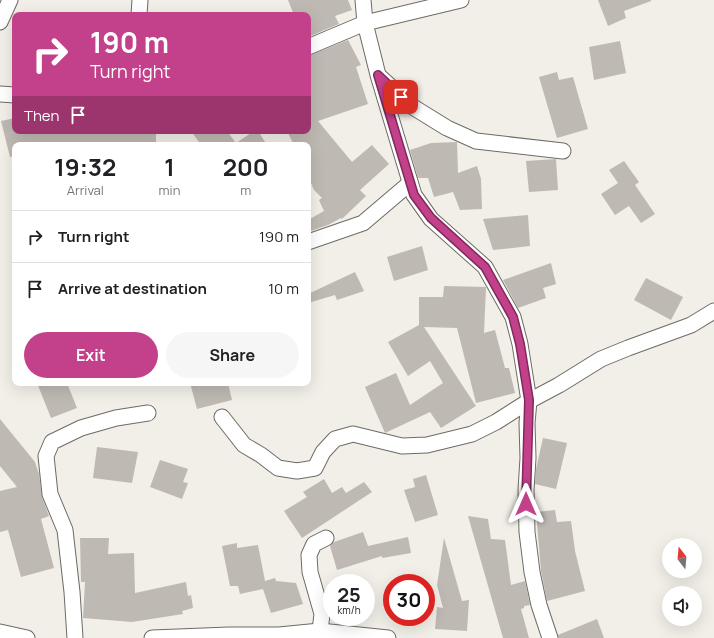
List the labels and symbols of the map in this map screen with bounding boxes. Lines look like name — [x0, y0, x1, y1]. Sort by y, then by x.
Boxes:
pin — [384, 80, 418, 114]
position arrow — [505, 483, 547, 525]
north arrow — [662, 538, 702, 578]
speed limit sign: 30 — [383, 574, 435, 626]

